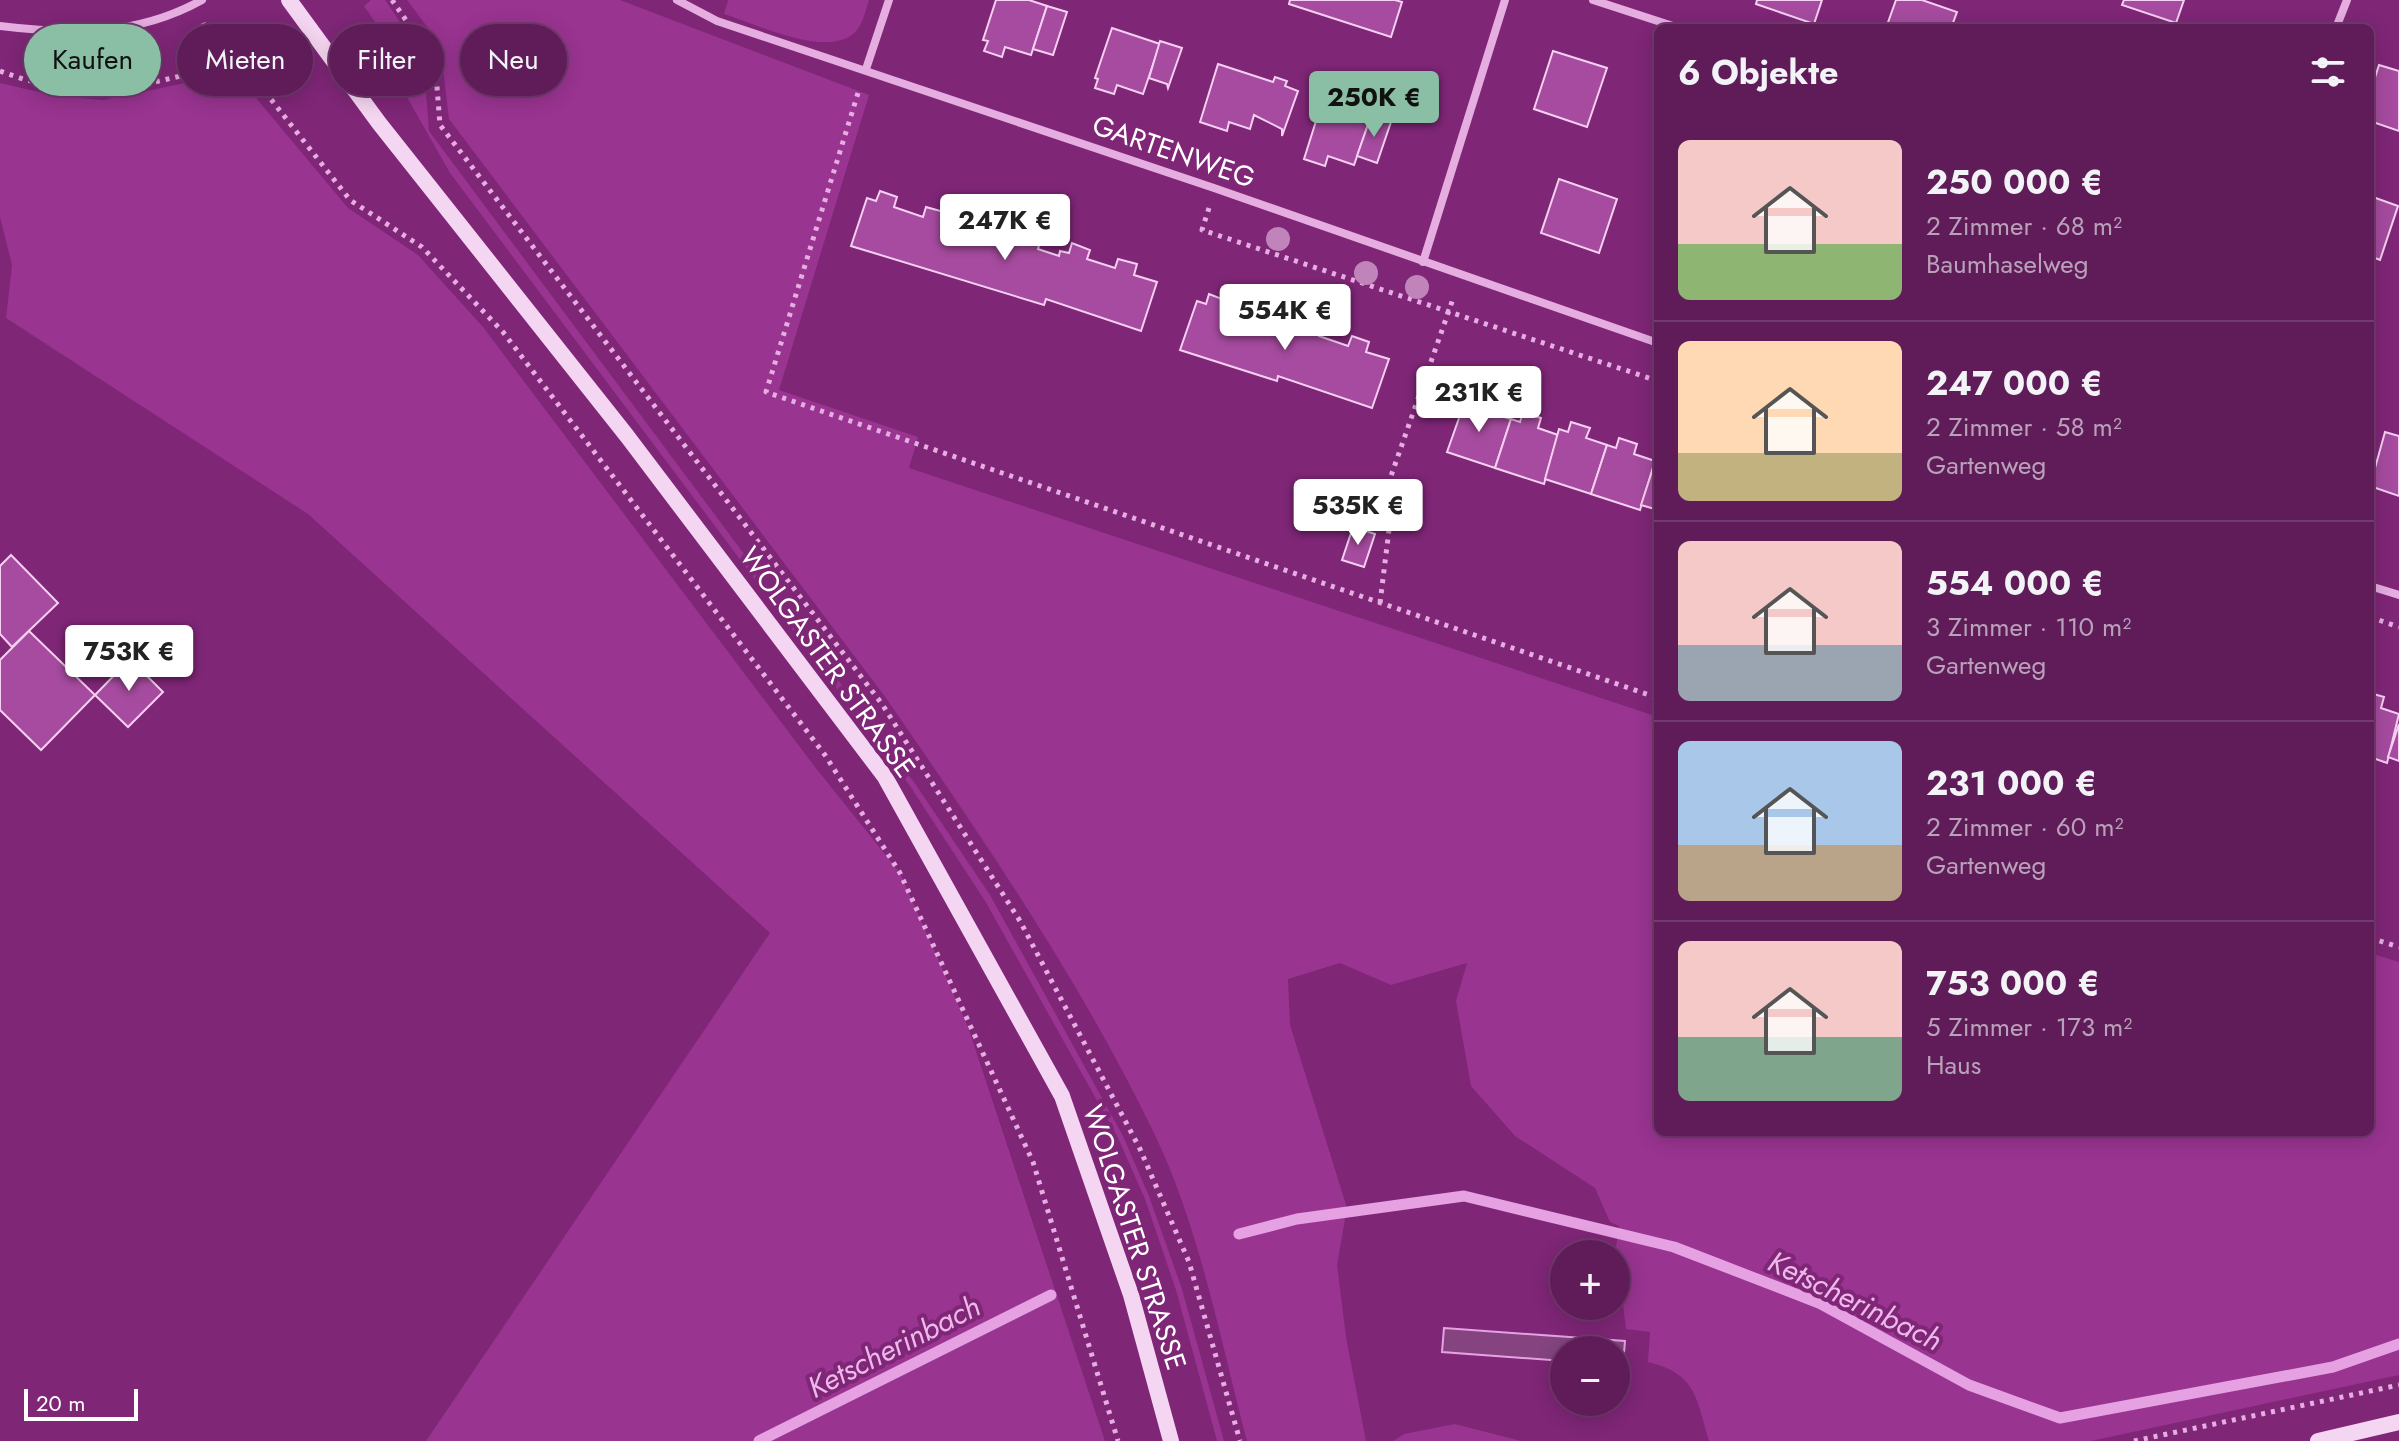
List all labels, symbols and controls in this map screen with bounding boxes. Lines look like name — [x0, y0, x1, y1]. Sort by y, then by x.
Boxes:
chip: Kaufen — [24, 24, 161, 96]
chip: Mieten — [177, 24, 313, 96]
chip: Filter — [329, 24, 444, 96]
chip: Neu — [460, 24, 567, 96]
text: 6 Objekte — [1678, 48, 1838, 97]
icon: filters — [2306, 50, 2350, 94]
pin: 250K € — [1309, 71, 1439, 139]
text: 250K € — [1327, 78, 1421, 116]
street label: GARTENWEG — [1087, 104, 1261, 199]
text: 250 000 € — [1926, 158, 2103, 207]
icon: home — [1742, 172, 1838, 268]
pin: 247K € — [940, 194, 1070, 262]
text: 247K € — [958, 201, 1052, 239]
text: 2 Zimmer · 68 m² — [1926, 207, 2122, 245]
text: Baumhaselweg — [1926, 245, 2088, 283]
pin: 554K € — [1220, 284, 1350, 352]
text: 554K € — [1238, 291, 1332, 329]
text: 247 000 € — [1926, 359, 2103, 408]
pin: 231K € — [1414, 366, 1544, 434]
text: 231K € — [1434, 373, 1524, 411]
icon: home — [1742, 373, 1838, 469]
text: 2 Zimmer · 58 m² — [1926, 408, 2122, 446]
text: Gartenweg — [1926, 446, 2046, 484]
pin: 535K € — [1293, 479, 1423, 547]
text: 535K € — [1312, 486, 1404, 524]
street label: WOLGASTER STRASSE — [730, 538, 926, 786]
text: 554 000 € — [1926, 559, 2104, 608]
icon: home — [1742, 573, 1838, 669]
text: 3 Zimmer · 110 m² — [1926, 608, 2131, 646]
pin: 753K € — [64, 625, 194, 693]
text: 753K € — [83, 632, 175, 670]
text: Gartenweg — [1926, 646, 2046, 684]
text: 231 000 € — [1926, 759, 2097, 808]
icon: home — [1742, 773, 1838, 869]
text: 2 Zimmer · 60 m² — [1926, 808, 2123, 846]
text: Gartenweg — [1926, 846, 2046, 884]
text: 753 000 € — [1926, 959, 2100, 1008]
icon: home — [1742, 973, 1838, 1069]
text: 5 Zimmer · 173 m² — [1926, 1008, 2132, 1046]
text: Haus — [1926, 1046, 1981, 1084]
street label: WOLGASTER STRASSE — [1072, 1099, 1197, 1375]
map controls — [1550, 1240, 1630, 1416]
button: + — [1550, 1240, 1630, 1320]
water label: Ketscherinbach — [1761, 1240, 1949, 1361]
water label: Ketscherinbach — [800, 1285, 988, 1409]
button: − — [1550, 1336, 1630, 1416]
scale bar — [24, 1385, 138, 1421]
text: 20 m — [36, 1387, 85, 1419]

